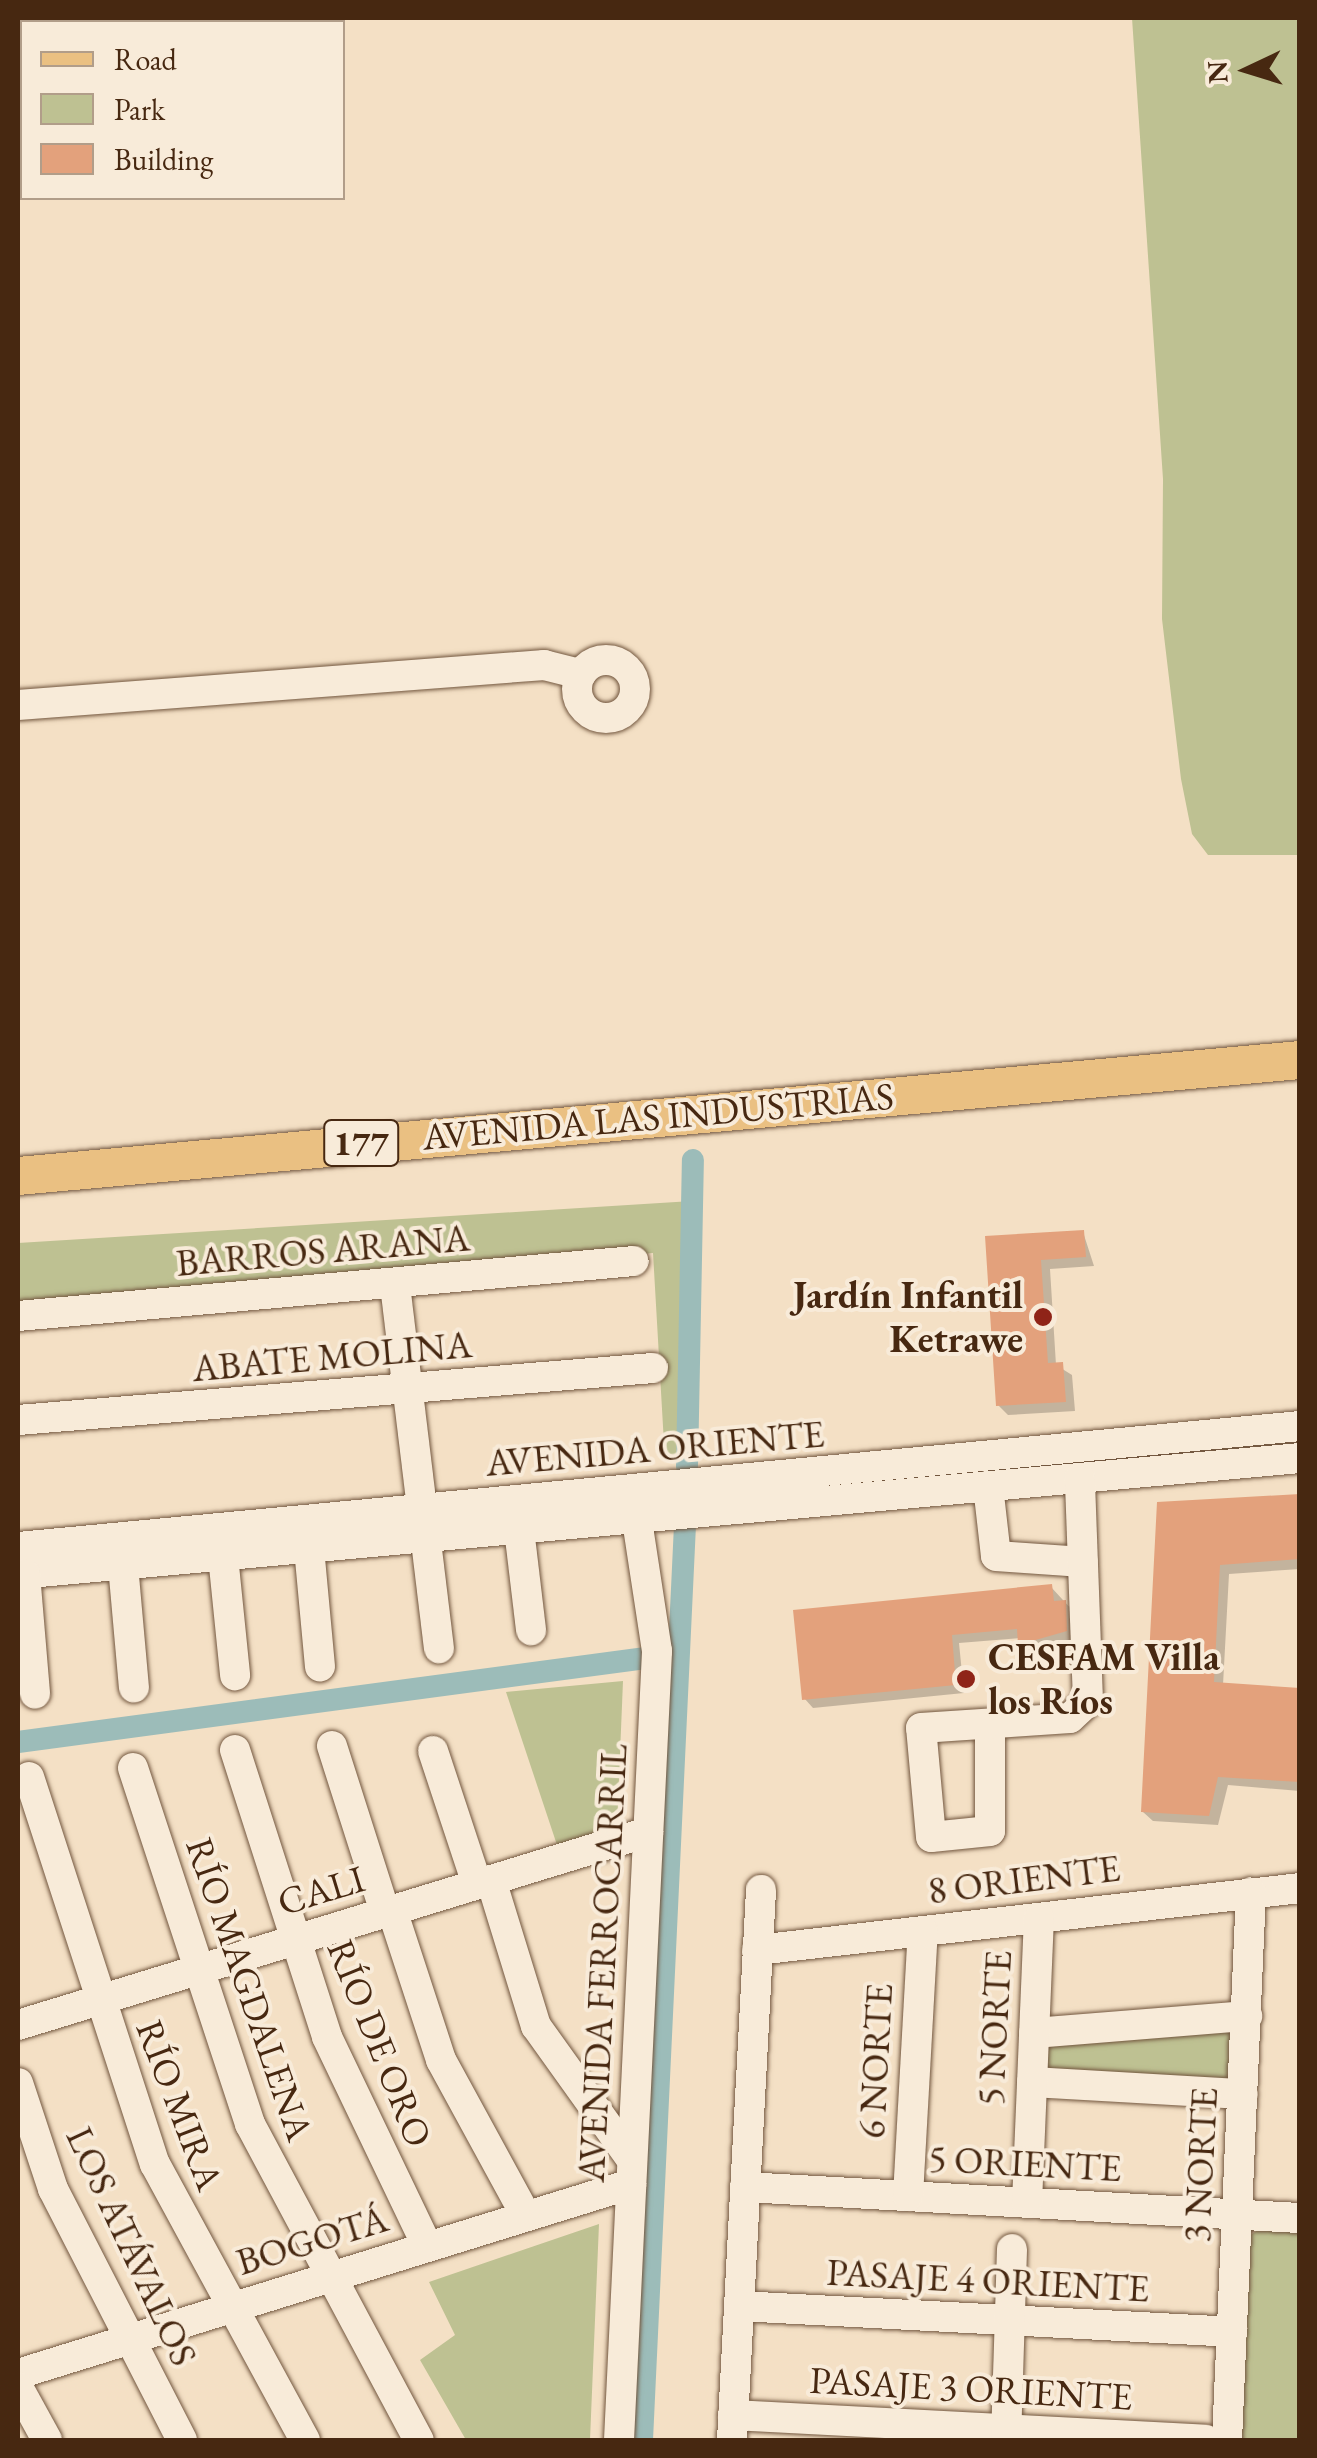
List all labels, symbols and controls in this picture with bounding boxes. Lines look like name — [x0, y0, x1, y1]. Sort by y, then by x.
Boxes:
legend — [20, 20, 345, 200]
north arrow — [1197, 20, 1297, 120]
text: Road — [114, 40, 177, 79]
text: N — [1198, 60, 1236, 85]
text: Park — [114, 90, 165, 129]
text: Building — [114, 140, 213, 179]
street label: AVENIDA LAS INDUSTRIAS — [420, 1073, 896, 1159]
road number: 177 — [321, 1113, 401, 1173]
street label: BARROS ARANA — [174, 1214, 472, 1286]
place label: Jardín Infantil Ketrawe — [793, 1272, 1023, 1362]
marker: Jardín Infantil Ketrawe — [1032, 1306, 1054, 1328]
street label: ABATE MOLINA — [190, 1321, 474, 1391]
street label: AVENIDA ORIENTE — [484, 1410, 826, 1486]
place label: CESFAM Villa los Ríos — [988, 1634, 1220, 1724]
marker: CESFAM Villa los Ríos — [953, 1666, 979, 1692]
street label: AVENIDA FERROCARRIL — [568, 1743, 636, 2183]
street label: RÍO MAGDALENA — [177, 1831, 323, 2147]
street label: 8 ORIENTE — [925, 1845, 1123, 1913]
street label: CALI — [272, 1855, 370, 1925]
street label: RÍO DE ORO — [318, 1933, 442, 2153]
street label: 5 NORTE — [967, 1949, 1021, 2107]
street label: 6 NORTE — [848, 1982, 902, 2140]
street label: RÍO MIRA — [127, 2013, 233, 2197]
street label: 3 NORTE — [1173, 2086, 1227, 2244]
street label: LOS ATÁVALOS — [57, 2119, 207, 2373]
street label: 5 ORIENTE — [927, 2135, 1123, 2191]
street label: BOGOTÁ — [231, 2195, 393, 2285]
street label: PASAJE 4 ORIENTE — [826, 2249, 1150, 2311]
street label: PASAJE 3 ORIENTE — [809, 2357, 1133, 2419]

